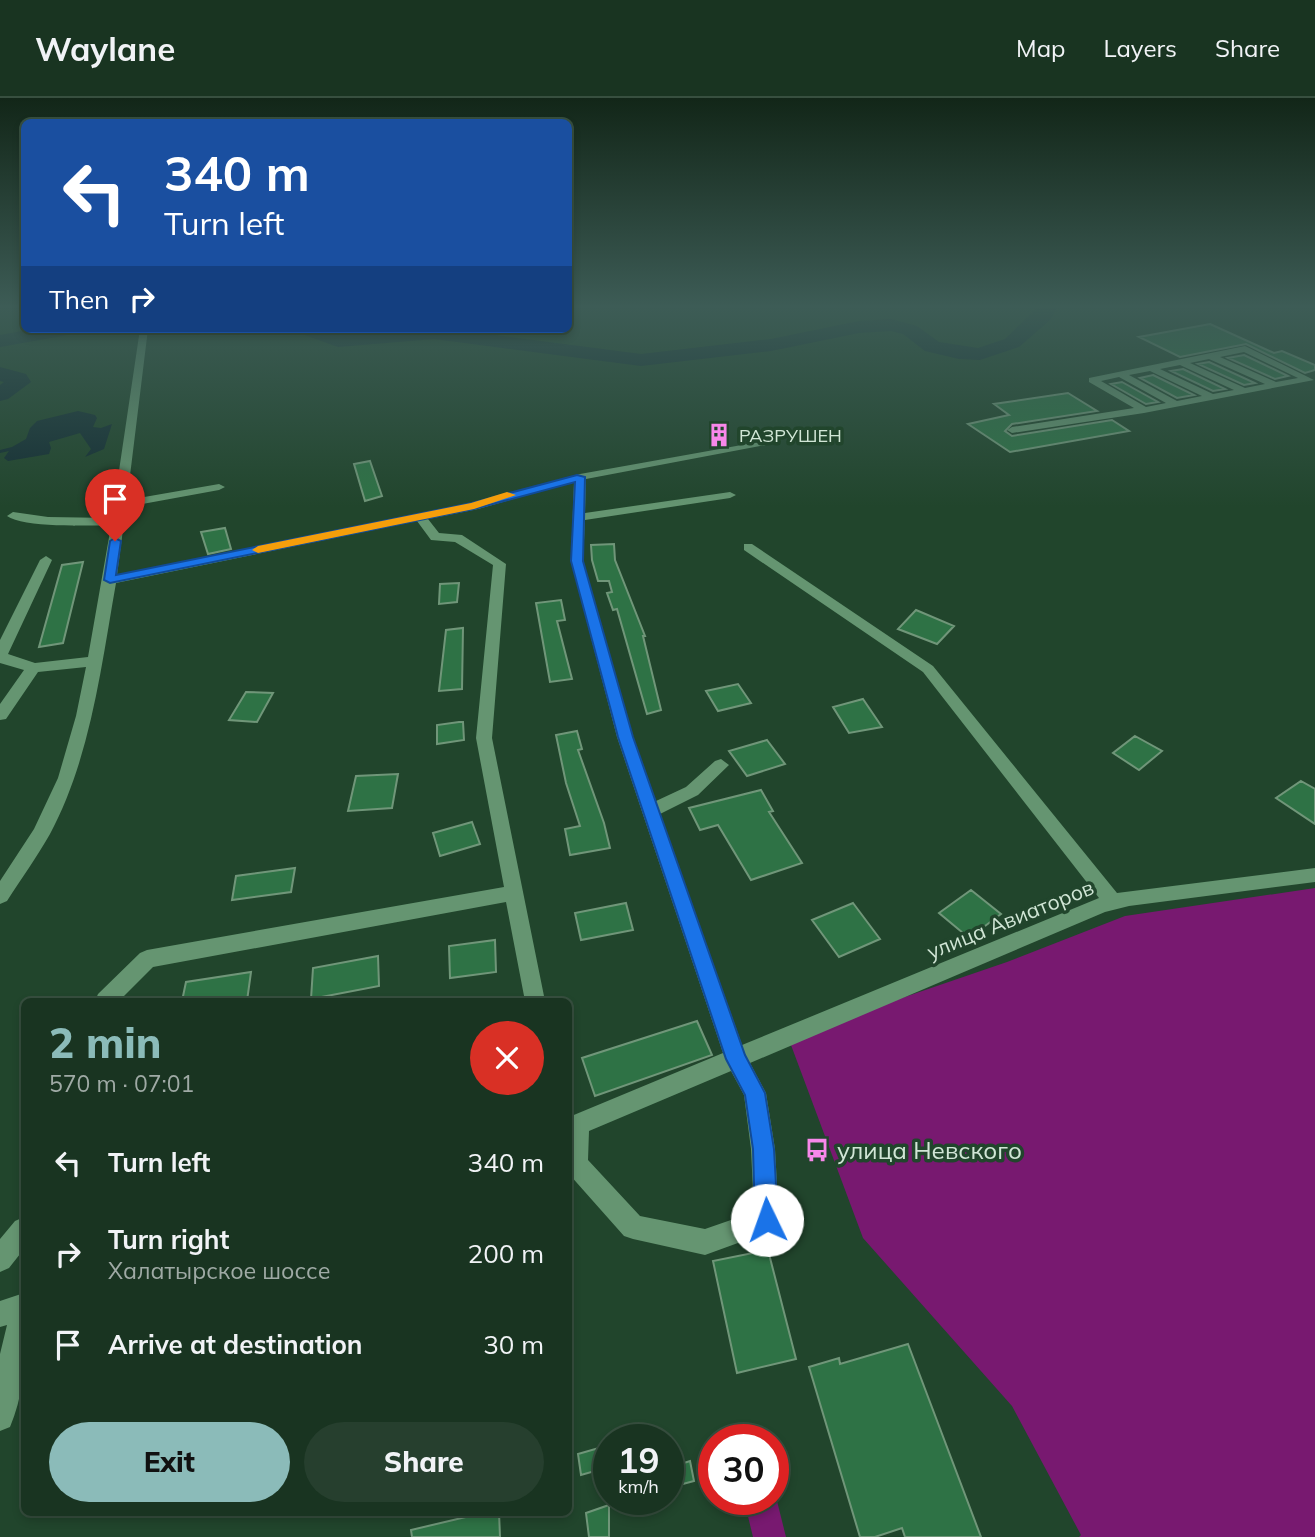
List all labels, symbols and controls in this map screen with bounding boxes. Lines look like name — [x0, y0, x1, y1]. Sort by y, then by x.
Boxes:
text: Waylane — [35, 28, 175, 69]
text: Map — [1016, 33, 1065, 63]
text: Layers — [1103, 33, 1177, 63]
text: Share — [1215, 33, 1280, 63]
text: 340 m — [164, 142, 310, 203]
icon: left — [49, 147, 140, 238]
text: Turn left — [164, 203, 284, 243]
icon: right — [123, 280, 161, 318]
text: Then — [49, 283, 109, 316]
building icon: РАЗРУШЕН — [705, 421, 733, 449]
place label: РАЗРУШЕН — [739, 424, 842, 447]
pin — [85, 469, 145, 541]
icon: arrive — [96, 480, 134, 518]
street label: улица Авиаторов — [923, 874, 1097, 964]
text: 2 min — [49, 1016, 162, 1069]
button: close — [470, 1021, 544, 1095]
text: 570 m · 07:01 — [49, 1069, 194, 1098]
place label: улица Невского — [837, 1135, 1022, 1165]
bus stop icon: улица Невского — [803, 1136, 831, 1164]
icon: left — [49, 1144, 87, 1182]
text: Turn left — [108, 1146, 210, 1179]
text: 340 m — [468, 1146, 544, 1179]
position arrow — [730, 1183, 804, 1257]
text: Turn right — [108, 1223, 229, 1256]
icon: right — [49, 1235, 87, 1273]
text: 200 m — [468, 1237, 544, 1270]
text: Халатырское шоссе — [108, 1256, 330, 1285]
icon: arrive — [49, 1326, 87, 1364]
text: Arrive at destination — [108, 1328, 363, 1361]
text: 30 m — [483, 1328, 544, 1361]
button: Exit — [49, 1422, 290, 1502]
button: Share — [304, 1422, 544, 1502]
speed limit sign: 30 — [698, 1424, 789, 1515]
text: 19 — [617, 1438, 660, 1482]
text: km/h — [618, 1475, 659, 1498]

